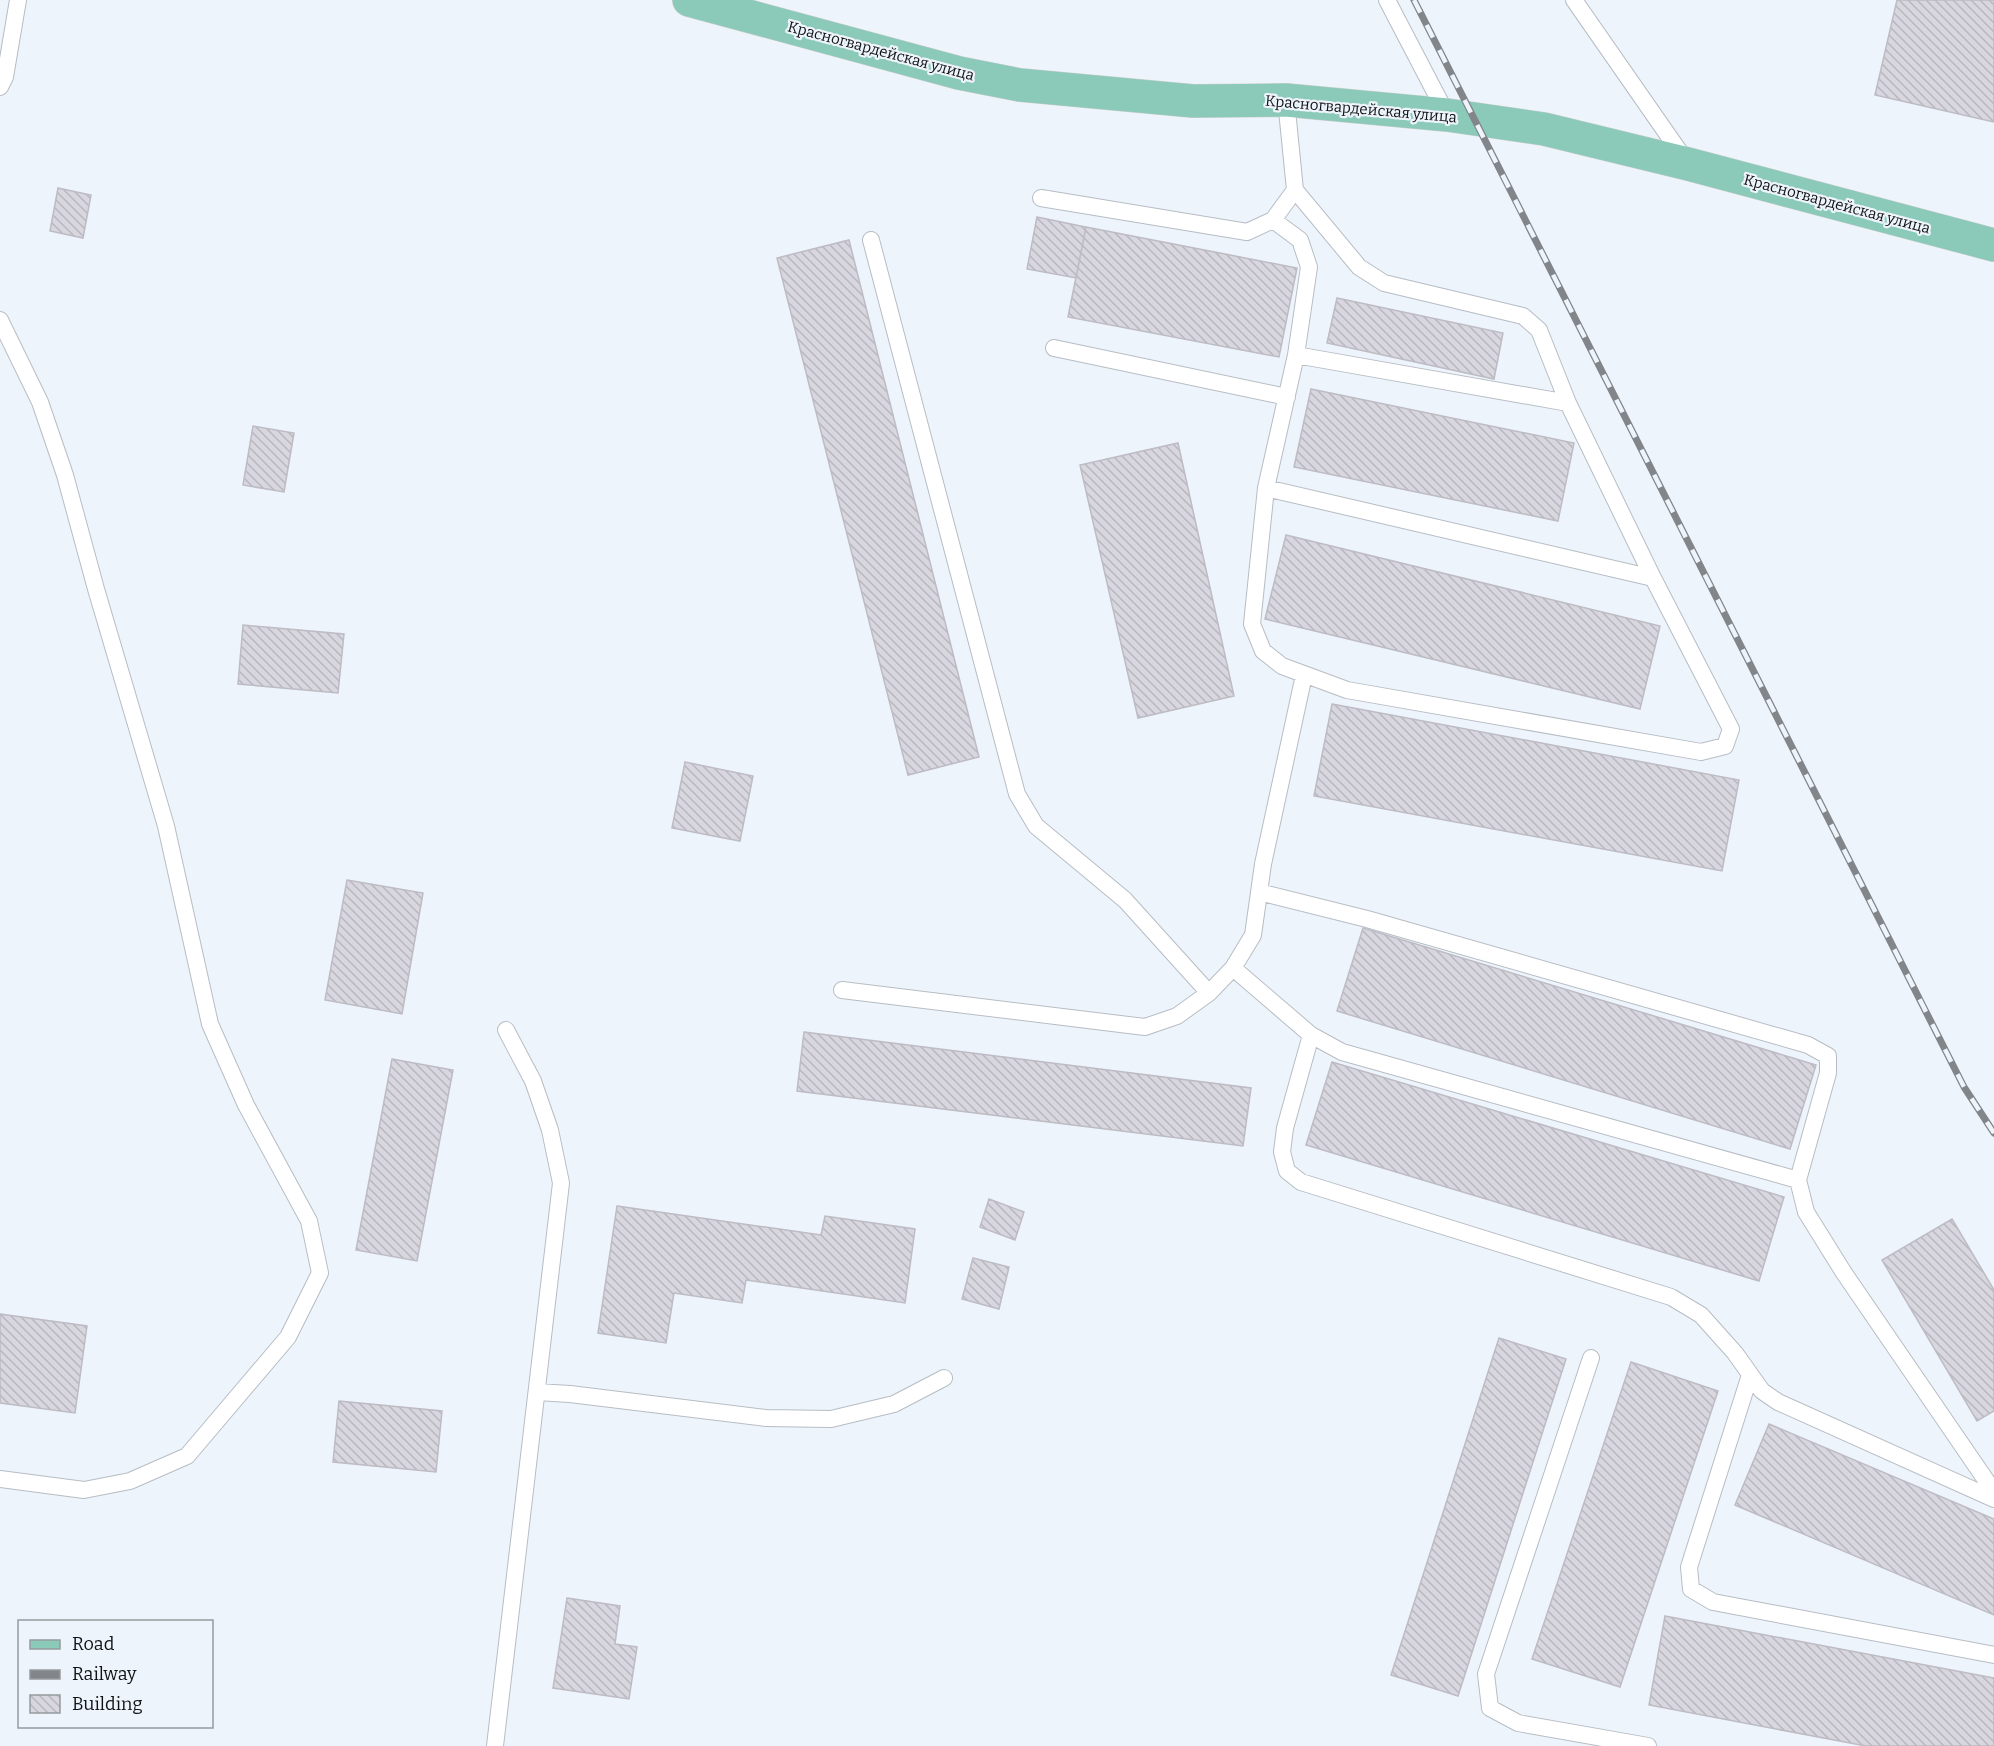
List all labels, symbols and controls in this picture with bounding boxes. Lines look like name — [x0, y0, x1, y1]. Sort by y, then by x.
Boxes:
street label: Красногвардейская улица — [786, 17, 976, 85]
street label: Красногвардейская улица — [1264, 92, 1458, 126]
street label: Красногвардейская улица — [1742, 170, 1932, 238]
legend — [18, 1620, 213, 1728]
text: Road — [72, 1633, 115, 1655]
text: Railway — [72, 1663, 137, 1685]
text: Building — [72, 1693, 143, 1715]

